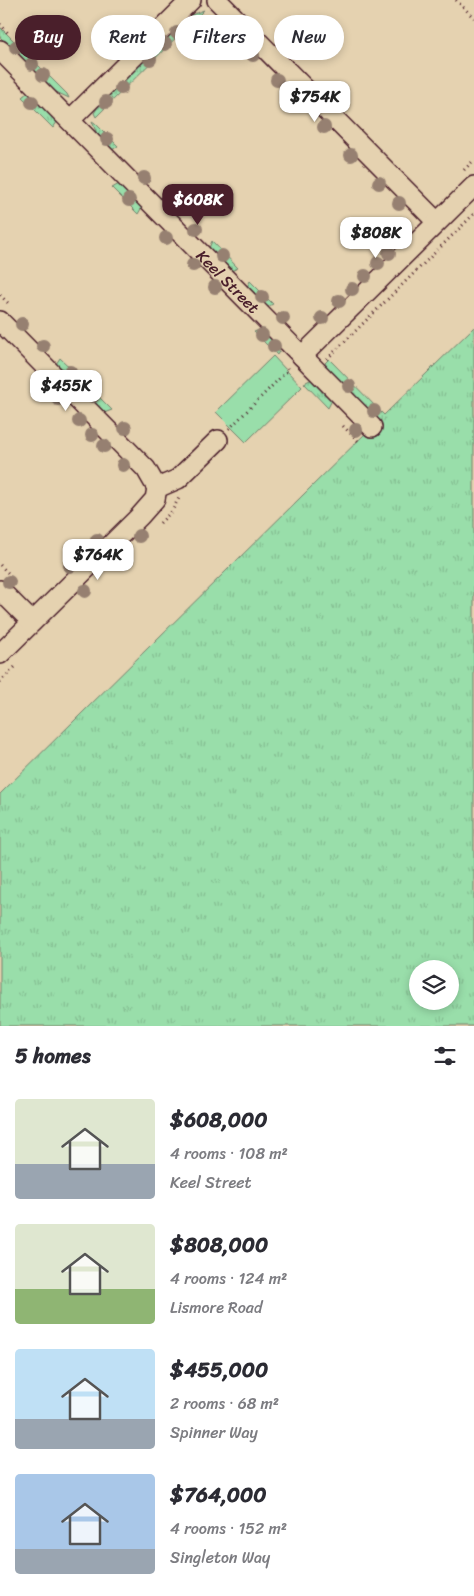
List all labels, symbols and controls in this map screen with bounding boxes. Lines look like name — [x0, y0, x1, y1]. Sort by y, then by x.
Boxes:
chip: Buy — [15, 15, 81, 60]
chip: Rent — [91, 15, 165, 60]
chip: Filters — [175, 15, 264, 60]
chip: New — [274, 15, 344, 60]
pin: $754K — [280, 80, 350, 123]
text: $754K — [290, 82, 340, 111]
pin: $608K — [163, 184, 233, 226]
text: $608K — [173, 185, 223, 214]
pin: $808K — [341, 216, 411, 259]
text: $808K — [351, 218, 401, 247]
street label: Keel Street — [189, 242, 267, 321]
pin: $455K — [31, 370, 101, 412]
text: $455K — [41, 371, 91, 400]
pin: $764K — [63, 538, 133, 581]
text: $764K — [74, 540, 122, 569]
map controls — [409, 960, 459, 1010]
button: layers — [409, 960, 459, 1010]
text: 5 homes — [15, 1037, 91, 1075]
icon: filters — [431, 1042, 459, 1070]
text: $608,000 — [170, 1101, 267, 1139]
icon: home — [55, 1119, 115, 1179]
text: 4 rooms · 108 m² — [170, 1139, 288, 1168]
text: Keel Street — [170, 1168, 251, 1197]
text: $808,000 — [170, 1226, 268, 1264]
icon: home — [55, 1244, 115, 1304]
text: 4 rooms · 124 m² — [170, 1264, 287, 1293]
text: Lismore Road — [170, 1293, 262, 1322]
text: $455,000 — [170, 1351, 268, 1389]
icon: home — [55, 1369, 115, 1429]
text: 2 rooms · 68 m² — [170, 1389, 279, 1418]
text: Spinner Way — [170, 1418, 258, 1447]
text: $764,000 — [170, 1476, 267, 1514]
icon: home — [55, 1494, 115, 1554]
text: 4 rooms · 152 m² — [170, 1514, 287, 1543]
text: Singleton Way — [170, 1543, 270, 1572]

